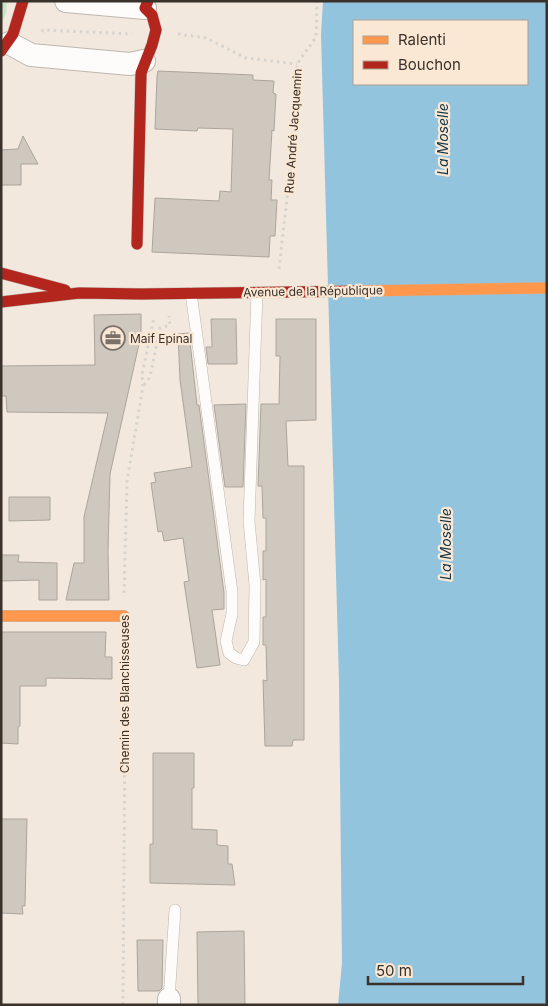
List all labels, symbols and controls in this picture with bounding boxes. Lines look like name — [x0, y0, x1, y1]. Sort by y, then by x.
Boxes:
legend — [353, 20, 528, 85]
text: Ralenti — [398, 30, 446, 49]
text: Bouchon — [398, 55, 461, 74]
street label: Rue André Jacquemin — [281, 68, 305, 194]
water label: La Moselle — [434, 103, 451, 175]
street label: Avenue de la République — [243, 282, 383, 300]
office icon: Maif Epinal — [100, 325, 126, 351]
place label: Maif Epinal — [130, 331, 193, 346]
water label: La Moselle — [437, 508, 454, 580]
street label: Chemin des Blanchisseuses — [117, 615, 132, 773]
scale bar — [368, 954, 523, 986]
text: 50 m — [376, 961, 412, 980]

